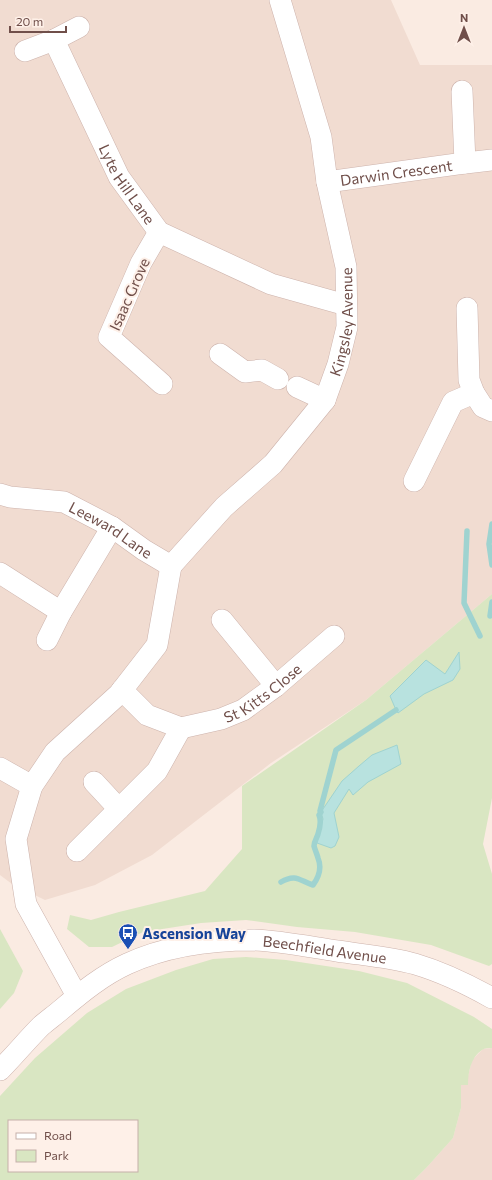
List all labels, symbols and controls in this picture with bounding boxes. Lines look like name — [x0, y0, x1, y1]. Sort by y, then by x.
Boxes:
scale bar — [10, 8, 66, 34]
north arrow — [444, 8, 484, 48]
text: N — [460, 11, 468, 24]
text: 20 m — [16, 14, 43, 28]
street label: Lyte Hill Lane — [96, 141, 159, 228]
street label: Darwin Crescent — [339, 156, 454, 189]
street label: Isaac Grove — [105, 255, 153, 333]
street label: Kingsley Avenue — [325, 267, 356, 378]
street label: Leeward Lane — [66, 497, 155, 562]
street label: St Kitts Close — [221, 659, 305, 726]
bus stop icon: Ascension Way — [117, 922, 139, 950]
place label: Ascension Way — [142, 924, 247, 942]
street label: Beechfield Avenue — [262, 932, 388, 967]
legend — [8, 1120, 138, 1172]
text: Road — [44, 1128, 72, 1142]
text: Park — [44, 1148, 70, 1162]

